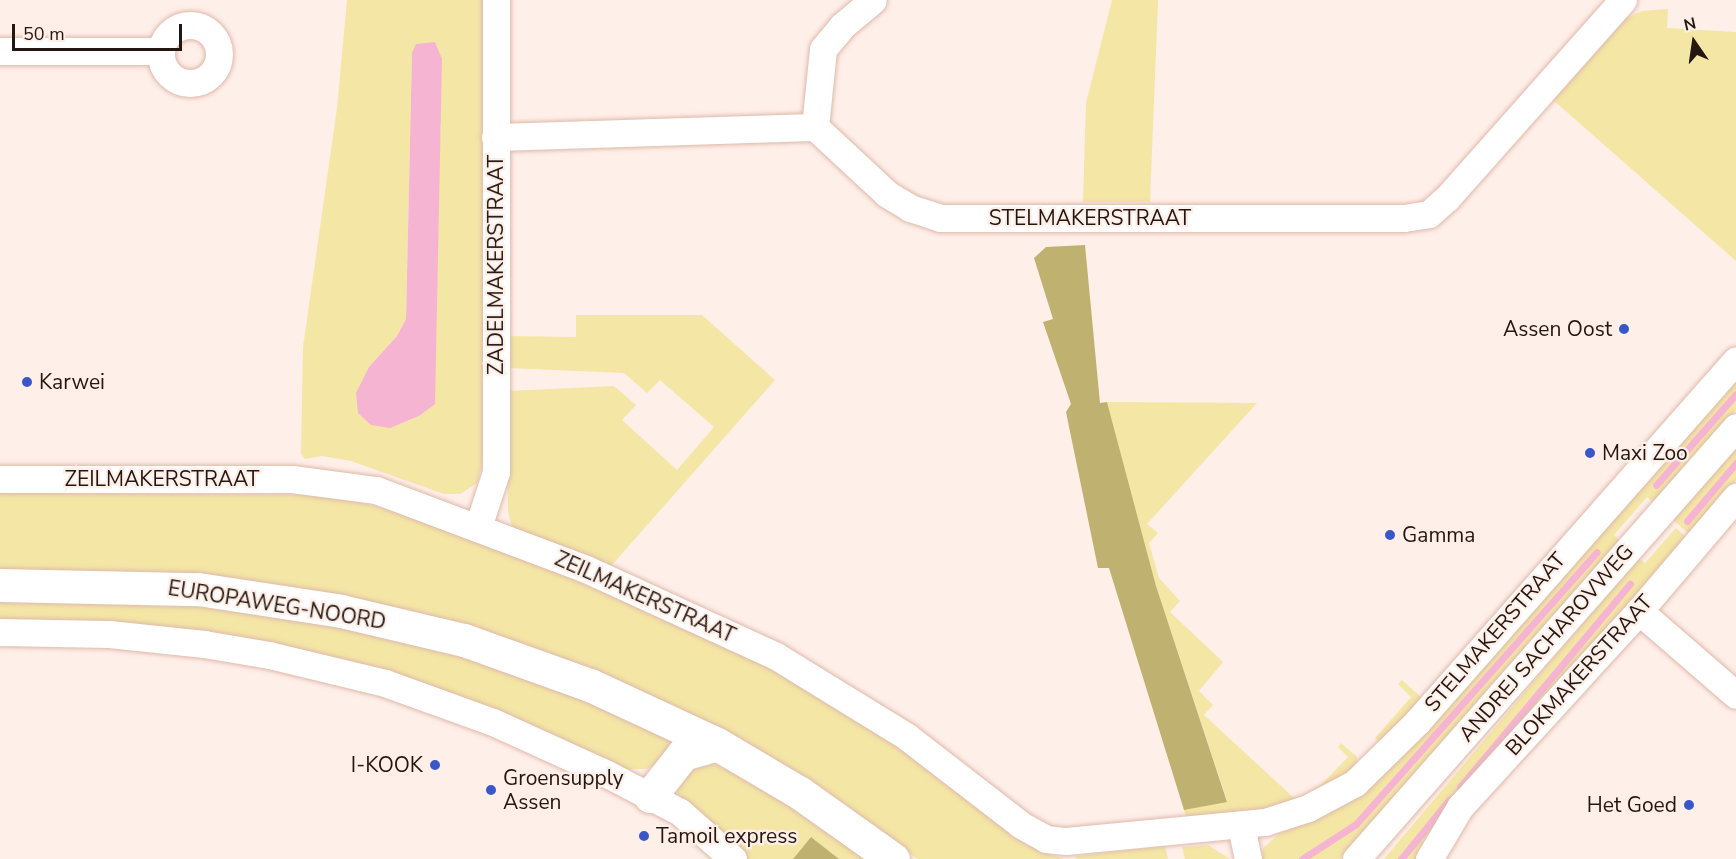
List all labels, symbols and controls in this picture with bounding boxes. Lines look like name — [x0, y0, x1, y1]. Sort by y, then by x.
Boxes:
scale bar — [15, 12, 184, 50]
north arrow — [1664, 12, 1724, 72]
text: N — [1682, 12, 1698, 37]
text: 50 m — [23, 22, 65, 46]
street label: ZADELMAKERSTRAAT — [483, 155, 509, 375]
street label: STELMAKERSTRAAT — [989, 205, 1191, 231]
place label: Assen Oost — [1503, 316, 1612, 342]
marker: Assen Oost — [1617, 322, 1631, 336]
place label: Karwei — [39, 369, 105, 395]
marker: Karwei — [20, 375, 34, 389]
place label: Maxi Zoo — [1602, 440, 1688, 466]
marker: Maxi Zoo — [1583, 446, 1597, 460]
street label: ZEILMAKERSTRAAT — [65, 466, 259, 492]
place label: Gamma — [1402, 522, 1475, 548]
marker: Gamma — [1383, 528, 1397, 542]
street label: ANDREJ SACHAROVWEG — [1453, 539, 1639, 747]
street label: ZEILMAKERSTRAAT — [551, 546, 739, 648]
street label: STELMAKERSTRAAT — [1419, 547, 1571, 717]
street label: EUROPAWEG-NOORD — [166, 575, 388, 635]
street label: BLOKMAKERSTRAAT — [1500, 589, 1658, 761]
place label: I-KOOK — [351, 752, 423, 778]
marker: I-KOOK — [428, 758, 442, 772]
place label: Groensupply Assen — [503, 765, 624, 815]
marker: Groensupply Assen — [484, 783, 498, 797]
place label: Het Goed — [1587, 792, 1677, 818]
marker: Het Goed — [1682, 798, 1696, 812]
place label: Tamoil express — [656, 823, 797, 849]
marker: Tamoil express — [637, 829, 651, 843]

